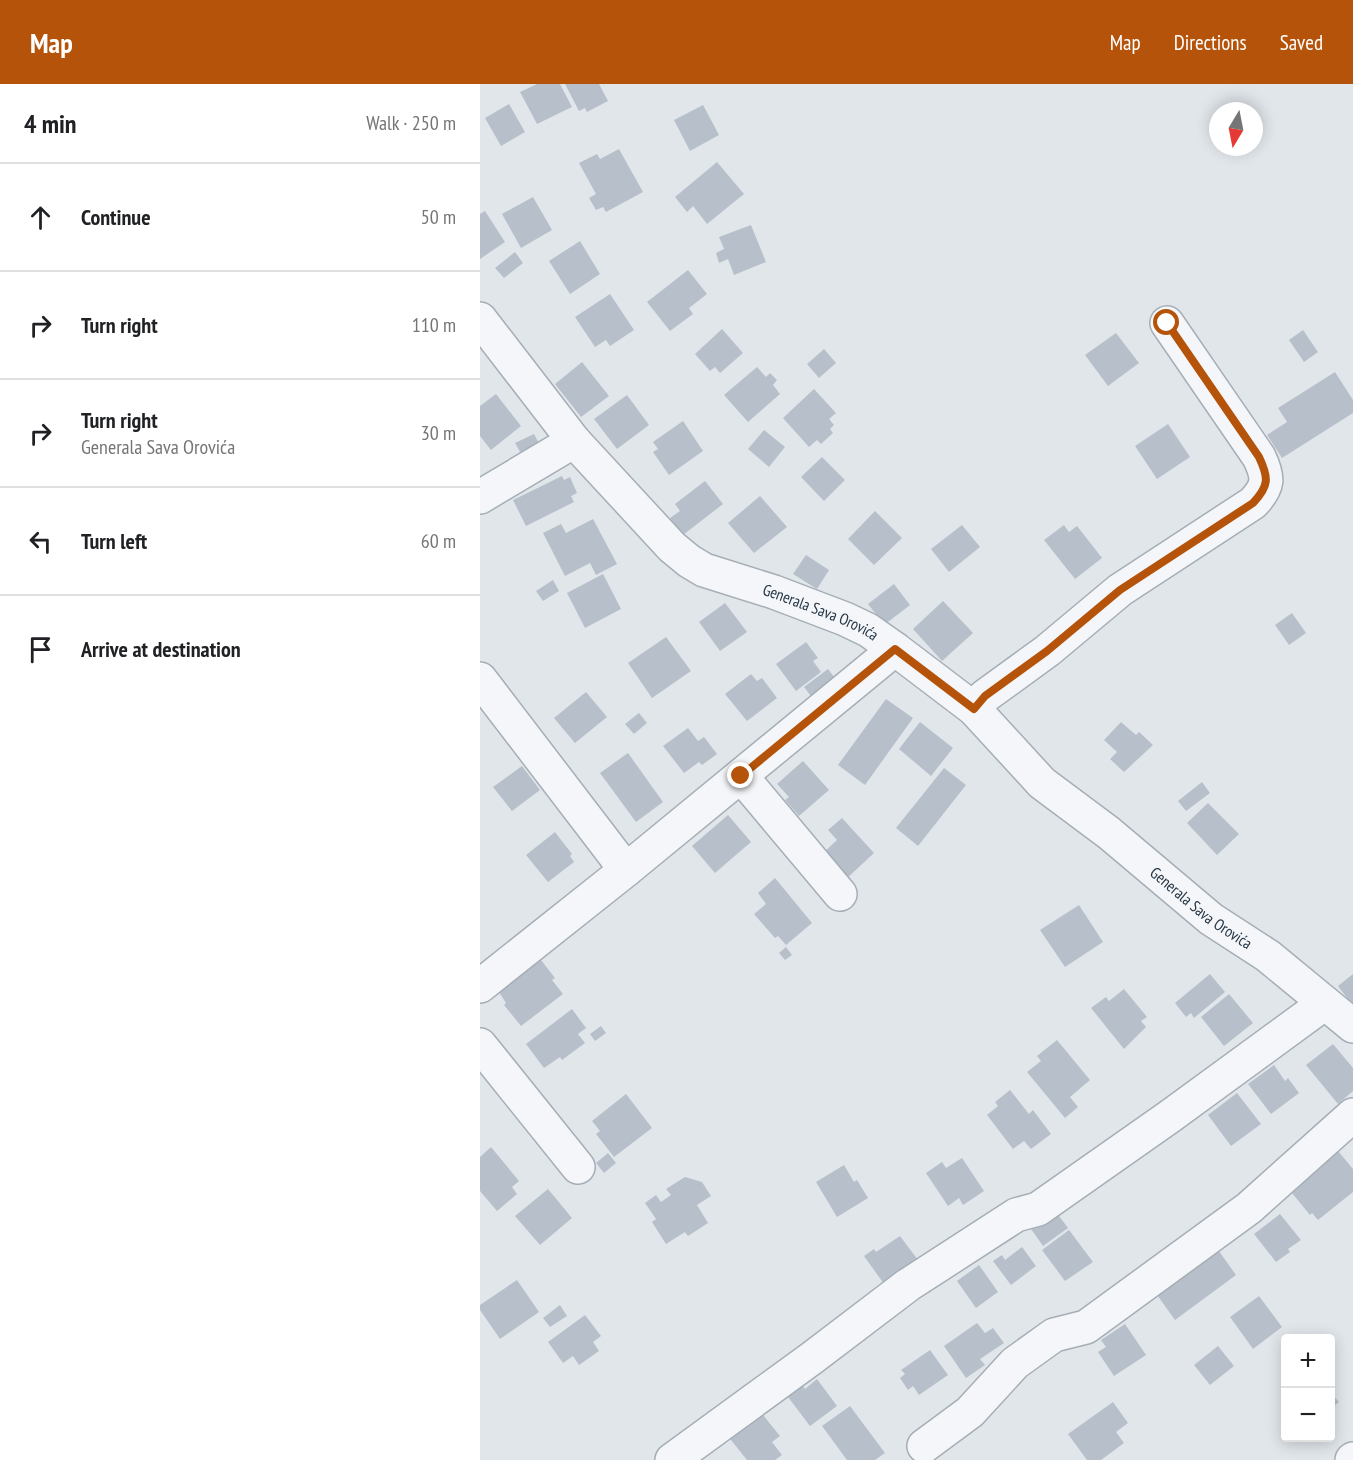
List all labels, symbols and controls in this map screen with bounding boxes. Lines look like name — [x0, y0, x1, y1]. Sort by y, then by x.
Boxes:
text: Map — [30, 24, 73, 61]
text: Map — [1110, 29, 1141, 56]
text: Directions — [1174, 29, 1247, 56]
text: Saved — [1280, 29, 1323, 56]
north arrow — [1209, 102, 1263, 156]
text: 4 min — [24, 107, 77, 140]
text: Walk · 250 m — [366, 110, 456, 136]
icon: ahead — [24, 201, 57, 234]
text: Continue — [81, 203, 151, 231]
text: 50 m — [421, 204, 456, 230]
icon: right — [24, 309, 57, 342]
route start — [1153, 309, 1179, 335]
text: Turn right — [81, 311, 158, 339]
text: 110 m — [412, 312, 456, 338]
text: Turn right — [81, 406, 158, 434]
icon: right — [24, 417, 57, 450]
text: 30 m — [421, 420, 456, 446]
text: Generala Sava Orovića — [81, 434, 235, 460]
icon: left — [24, 525, 57, 558]
text: Turn left — [81, 527, 147, 555]
text: 60 m — [421, 528, 456, 554]
street label: Generala Sava Orovića — [760, 579, 883, 645]
icon: arrive — [24, 633, 57, 666]
text: Arrive at destination — [81, 635, 241, 663]
route end — [727, 762, 753, 788]
street label: Generala Sava Orovića — [1146, 862, 1256, 953]
map controls — [1281, 1334, 1335, 1442]
button: + — [1281, 1334, 1335, 1388]
button: − — [1281, 1388, 1335, 1442]

